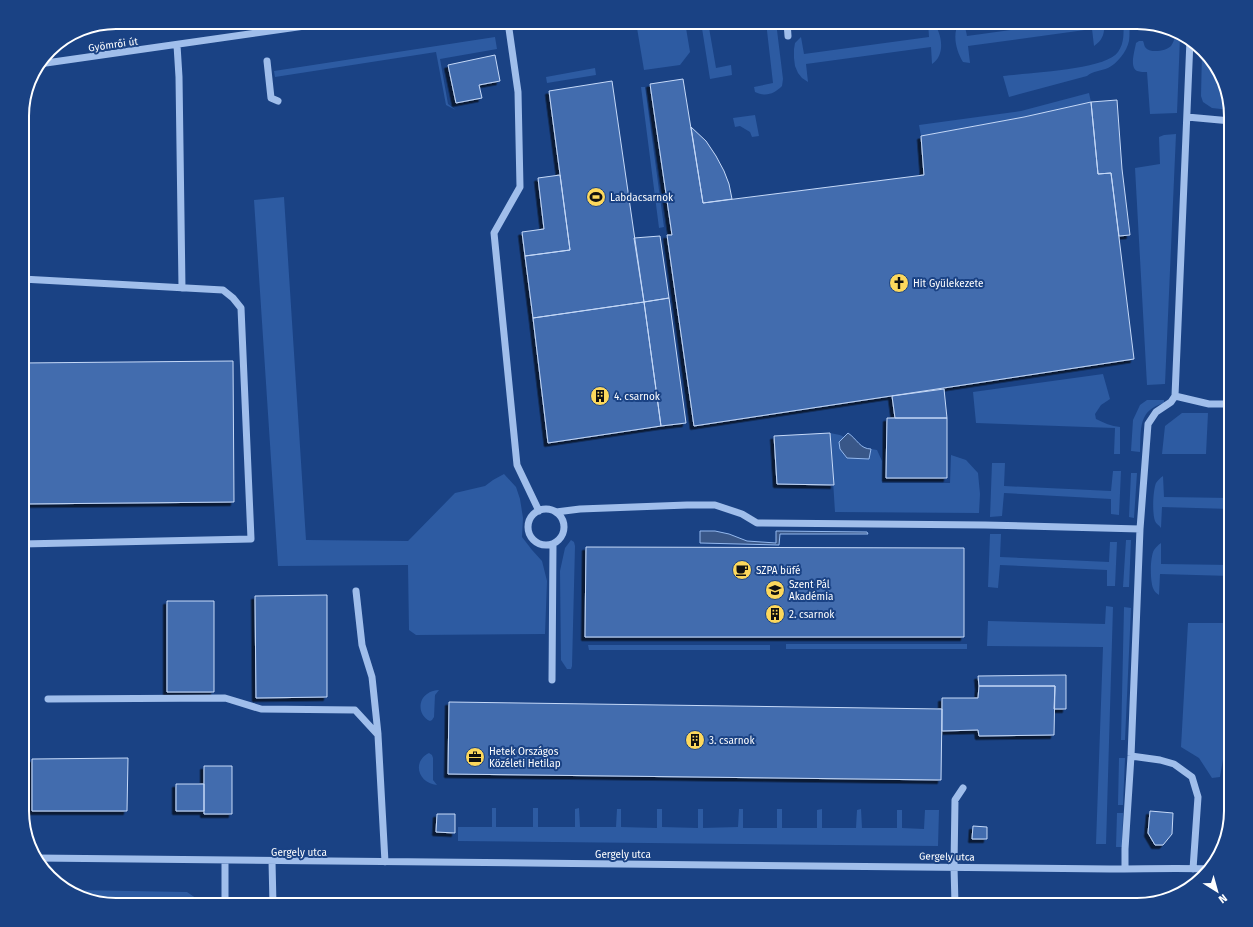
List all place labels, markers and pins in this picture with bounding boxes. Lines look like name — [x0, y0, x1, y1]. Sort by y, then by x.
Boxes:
sports icon: Labdacsarnok — [585, 186, 607, 208]
place label: Labdacsarnok — [610, 192, 674, 204]
church icon: Hit Gyülekezete — [888, 272, 910, 294]
place label: Hit Gyülekezete — [913, 278, 983, 290]
building icon: 4. csarnok — [589, 385, 611, 407]
place label: 4. csarnok — [614, 391, 661, 403]
cafe icon: SZPA büfé — [731, 559, 753, 581]
place label: SZPA büfé — [756, 565, 801, 577]
school or university icon: Szent Pál Akadémia — [764, 579, 786, 601]
place label: Szent Pál Akadémia — [789, 579, 833, 603]
building icon: 2. csarnok — [764, 603, 786, 625]
place label: 2. csarnok — [789, 609, 835, 621]
building icon: 3. csarnok — [684, 729, 706, 751]
place label: 3. csarnok — [709, 735, 755, 747]
office icon: Hetek Országos Közéleti Hetilap — [464, 746, 486, 768]
place label: Hetek Országos Közéleti Hetilap — [489, 746, 561, 770]

